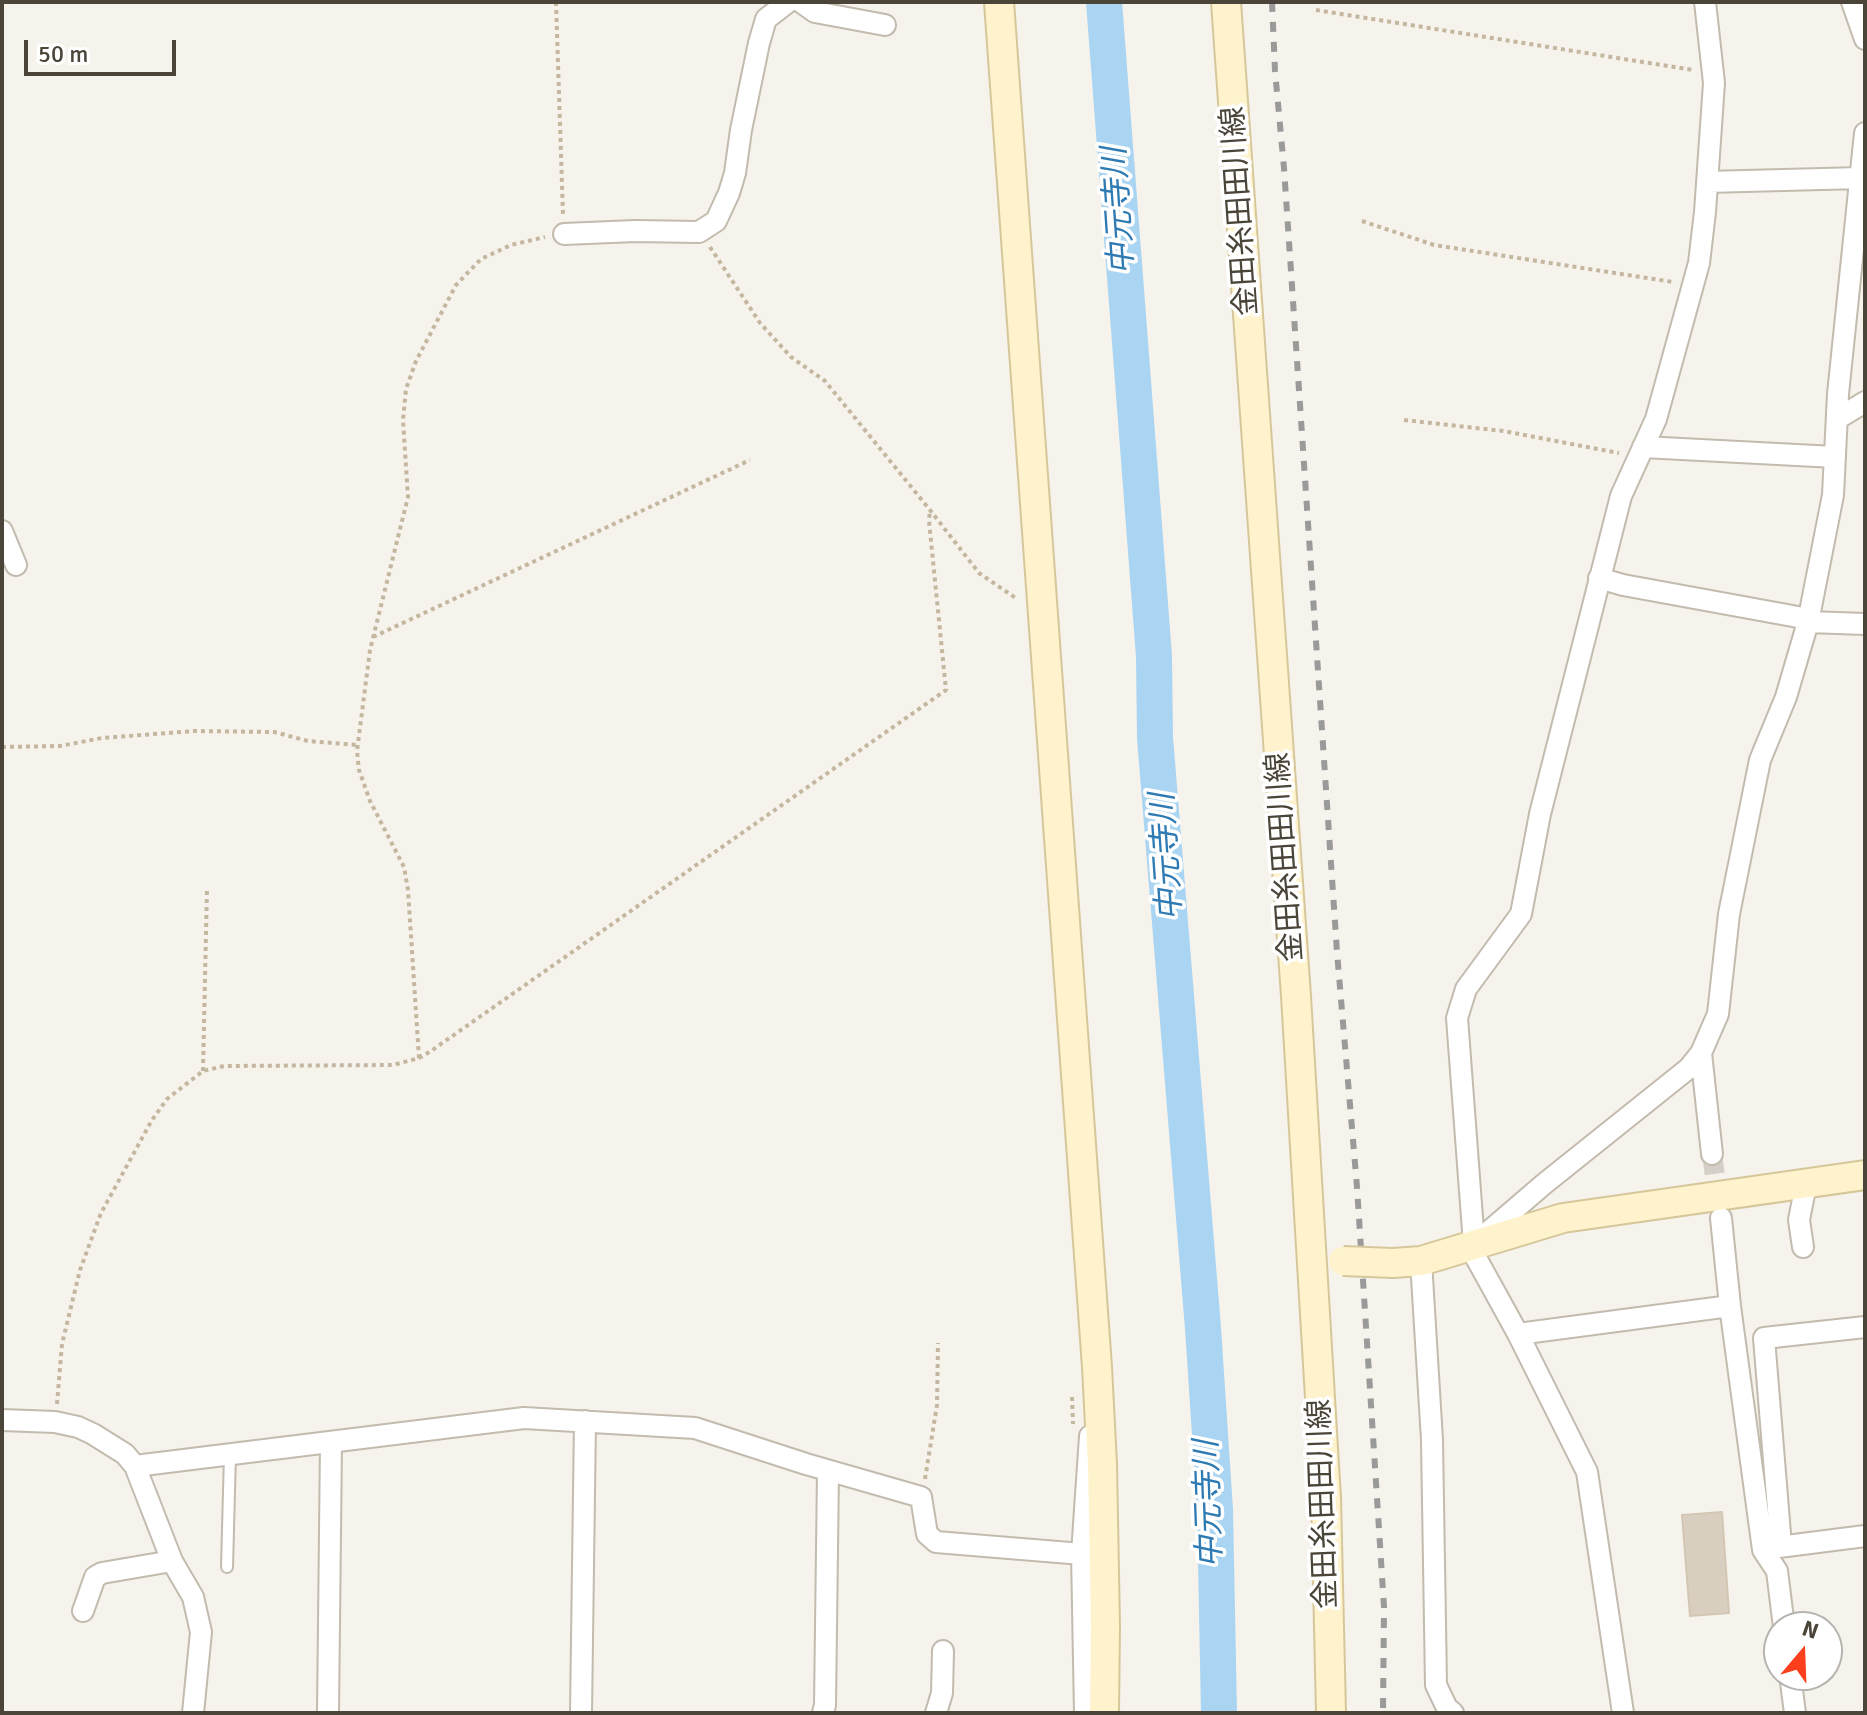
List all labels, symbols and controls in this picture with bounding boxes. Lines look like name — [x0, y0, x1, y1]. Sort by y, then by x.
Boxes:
scale bar — [28, 24, 180, 74]
text: 50 m — [38, 39, 88, 69]
street label: 金田糸田田川線 — [1216, 105, 1266, 317]
water label: 中元寺川 — [1096, 146, 1144, 276]
street label: 金田糸田田川線 — [1261, 751, 1311, 963]
water label: 中元寺川 — [1144, 792, 1192, 922]
street label: 金田糸田田川線 — [1302, 1398, 1346, 1610]
water label: 中元寺川 — [1189, 1439, 1231, 1569]
north arrow — [1763, 1611, 1843, 1691]
text: N — [1799, 1614, 1822, 1645]

